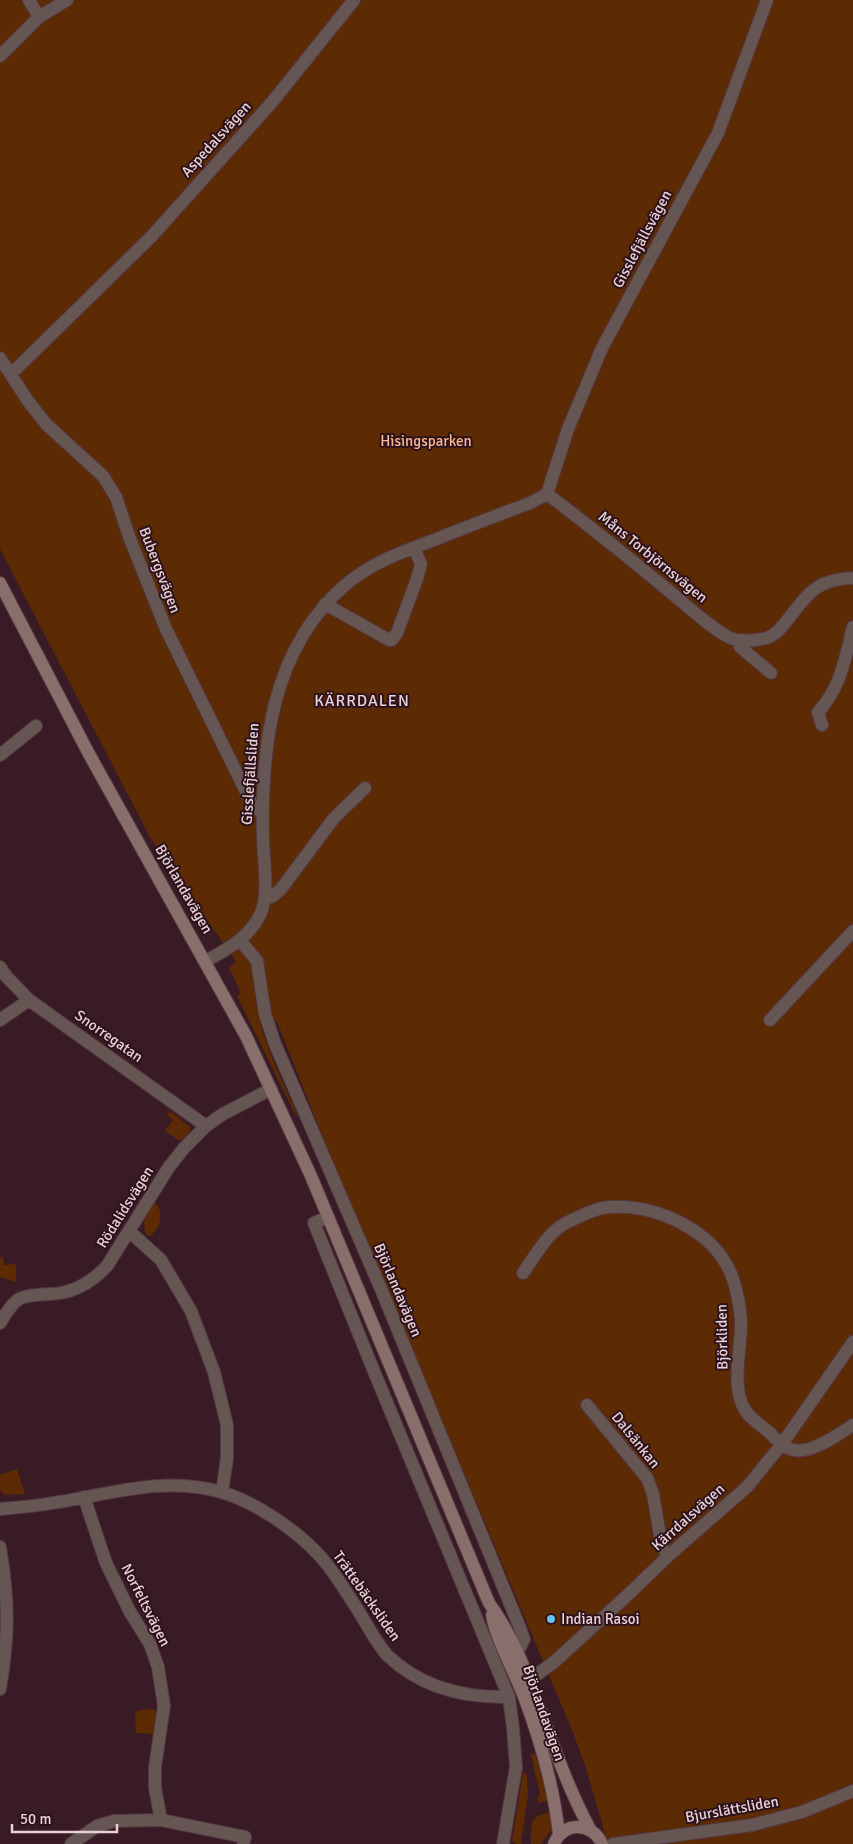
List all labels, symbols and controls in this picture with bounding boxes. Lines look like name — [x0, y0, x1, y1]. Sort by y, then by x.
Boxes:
street label: Aspedalsvägen — [177, 97, 255, 181]
street label: Gisslefjällsvägen — [609, 187, 675, 291]
park label: Hisingsparken — [380, 432, 472, 450]
street label: Måns Torbjörnsvägen — [595, 507, 711, 607]
street label: Bubergsvägen — [135, 525, 185, 615]
district label: KÄRRDALEN — [314, 691, 410, 711]
street label: Gisslefjällsliden — [237, 722, 263, 826]
street label: Björlandavägen — [151, 841, 217, 937]
street label: Snorregatan — [71, 1006, 147, 1066]
street label: Rödalidsvägen — [93, 1163, 157, 1251]
street label: Björlandavägen — [370, 1240, 426, 1340]
street label: Björkliden — [712, 1304, 732, 1370]
street label: Dalsänkan — [608, 1408, 664, 1472]
street label: Kärrdalsvägen — [648, 1480, 728, 1554]
street label: Trättebäcksliden — [329, 1547, 405, 1645]
street label: Norfeltsvägen — [117, 1561, 175, 1649]
place label: Indian Rasoi — [561, 1610, 640, 1628]
marker: Indian Rasoi — [545, 1613, 557, 1625]
street label: Björlandavägen — [519, 1663, 569, 1763]
street label: Bjurslättsliden — [684, 1792, 780, 1826]
scale bar — [12, 1802, 118, 1834]
text: 50 m — [20, 1810, 51, 1828]

